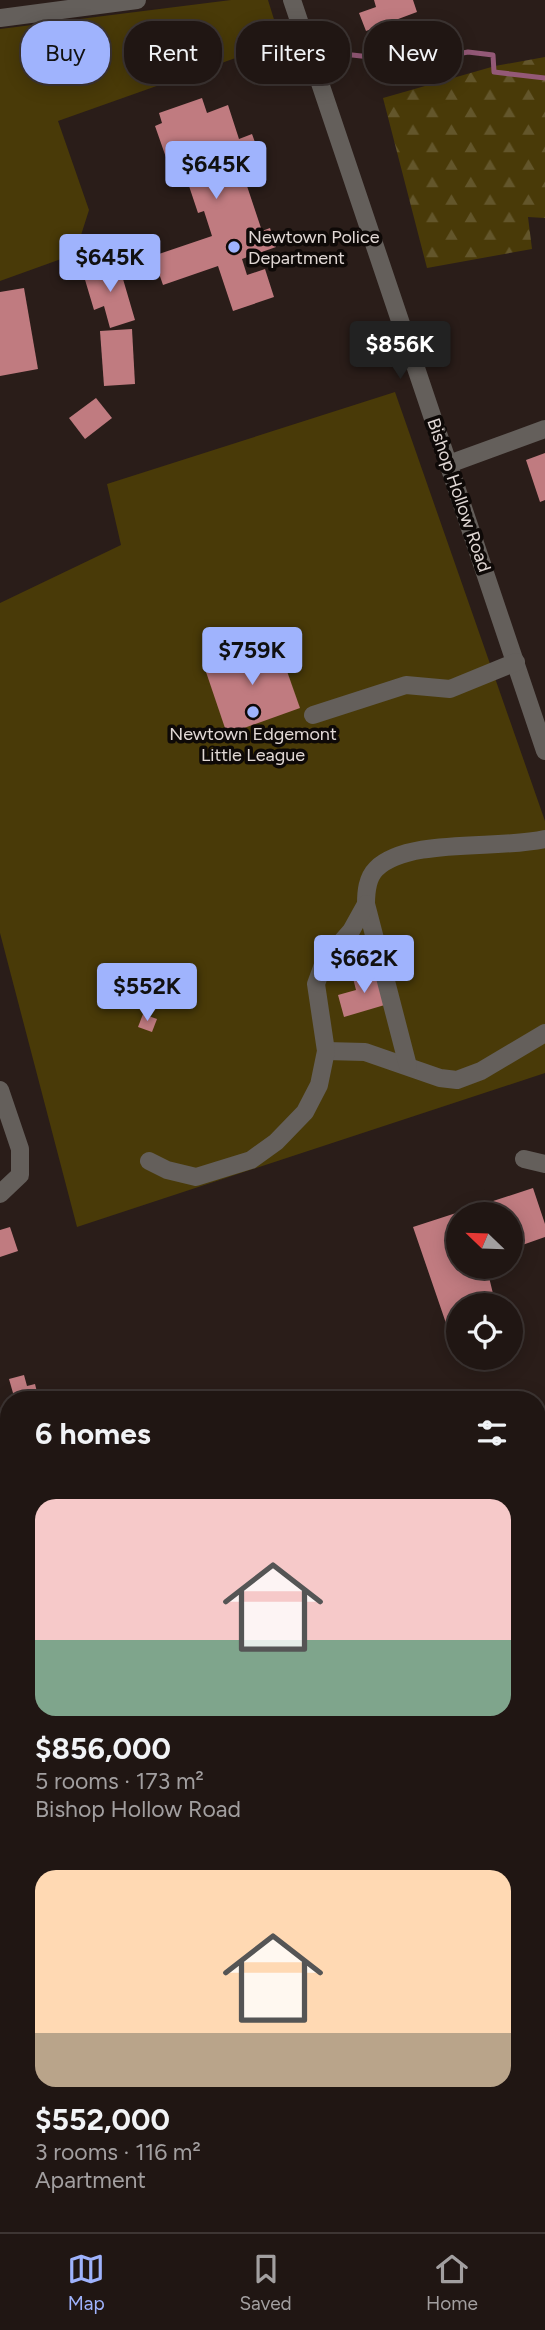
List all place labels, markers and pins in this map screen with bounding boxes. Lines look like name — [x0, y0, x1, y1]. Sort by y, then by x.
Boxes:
pin: $645K — [167, 142, 265, 201]
place label: Newtown Police Department — [248, 226, 380, 269]
pin: $645K — [61, 234, 159, 294]
marker: Newtown Police Department — [226, 239, 242, 255]
pin: $856K — [351, 322, 449, 381]
pin: $759K — [203, 628, 301, 687]
marker: Newtown Edgemont Little League — [245, 704, 261, 720]
place label: Newtown Edgemont Little League — [169, 723, 337, 766]
pin: $662K — [315, 936, 413, 995]
pin: $552K — [98, 964, 196, 1023]

